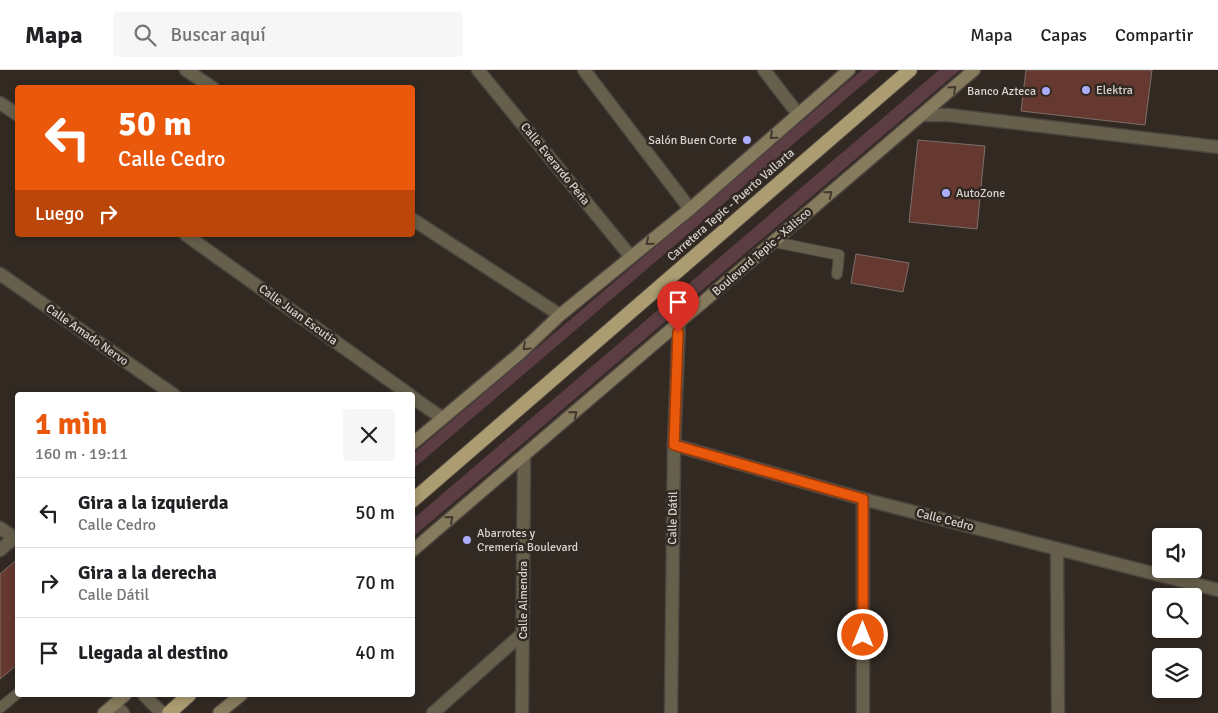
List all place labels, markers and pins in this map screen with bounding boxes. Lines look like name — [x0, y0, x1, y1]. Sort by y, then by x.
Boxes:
place label: Elektra — [1096, 83, 1133, 98]
place label: Banco Azteca — [967, 84, 1036, 99]
marker: Elektra — [1080, 84, 1092, 96]
marker: Banco Azteca — [1040, 85, 1052, 97]
place label: Salón Buen Corte — [648, 133, 737, 148]
marker: Salón Buen Corte — [741, 134, 753, 146]
place label: AutoZone — [956, 186, 1005, 201]
marker: AutoZone — [940, 187, 952, 199]
pin — [657, 281, 699, 332]
place label: Abarrotes y Cremería Boulevard — [477, 526, 578, 555]
marker: Abarrotes y Cremería Boulevard — [461, 534, 473, 546]

